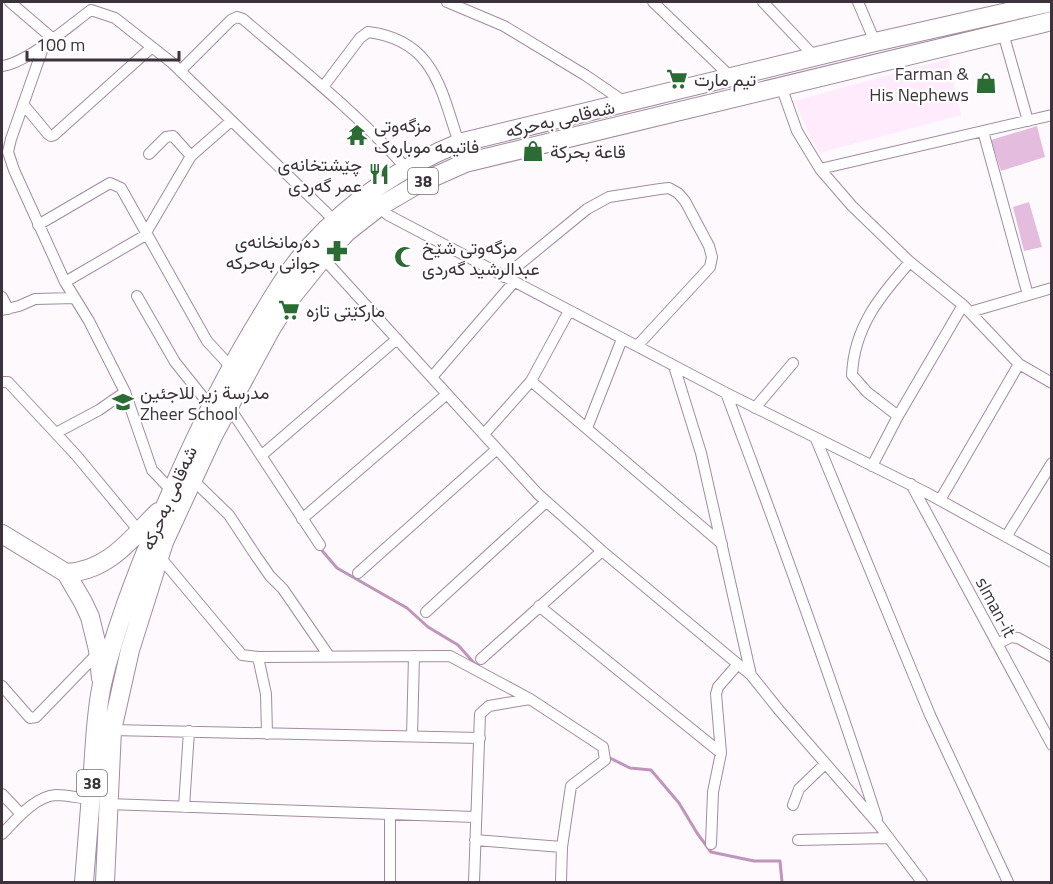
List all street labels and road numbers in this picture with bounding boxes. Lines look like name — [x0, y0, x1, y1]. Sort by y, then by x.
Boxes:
street label: شەقامی بەحرکە — [503, 93, 617, 145]
road number: 38 — [408, 168, 438, 194]
street label: شەقامی بەحرکە — [134, 442, 204, 554]
street label: slman-it — [969, 572, 1023, 642]
road number: 38 — [77, 770, 107, 796]

